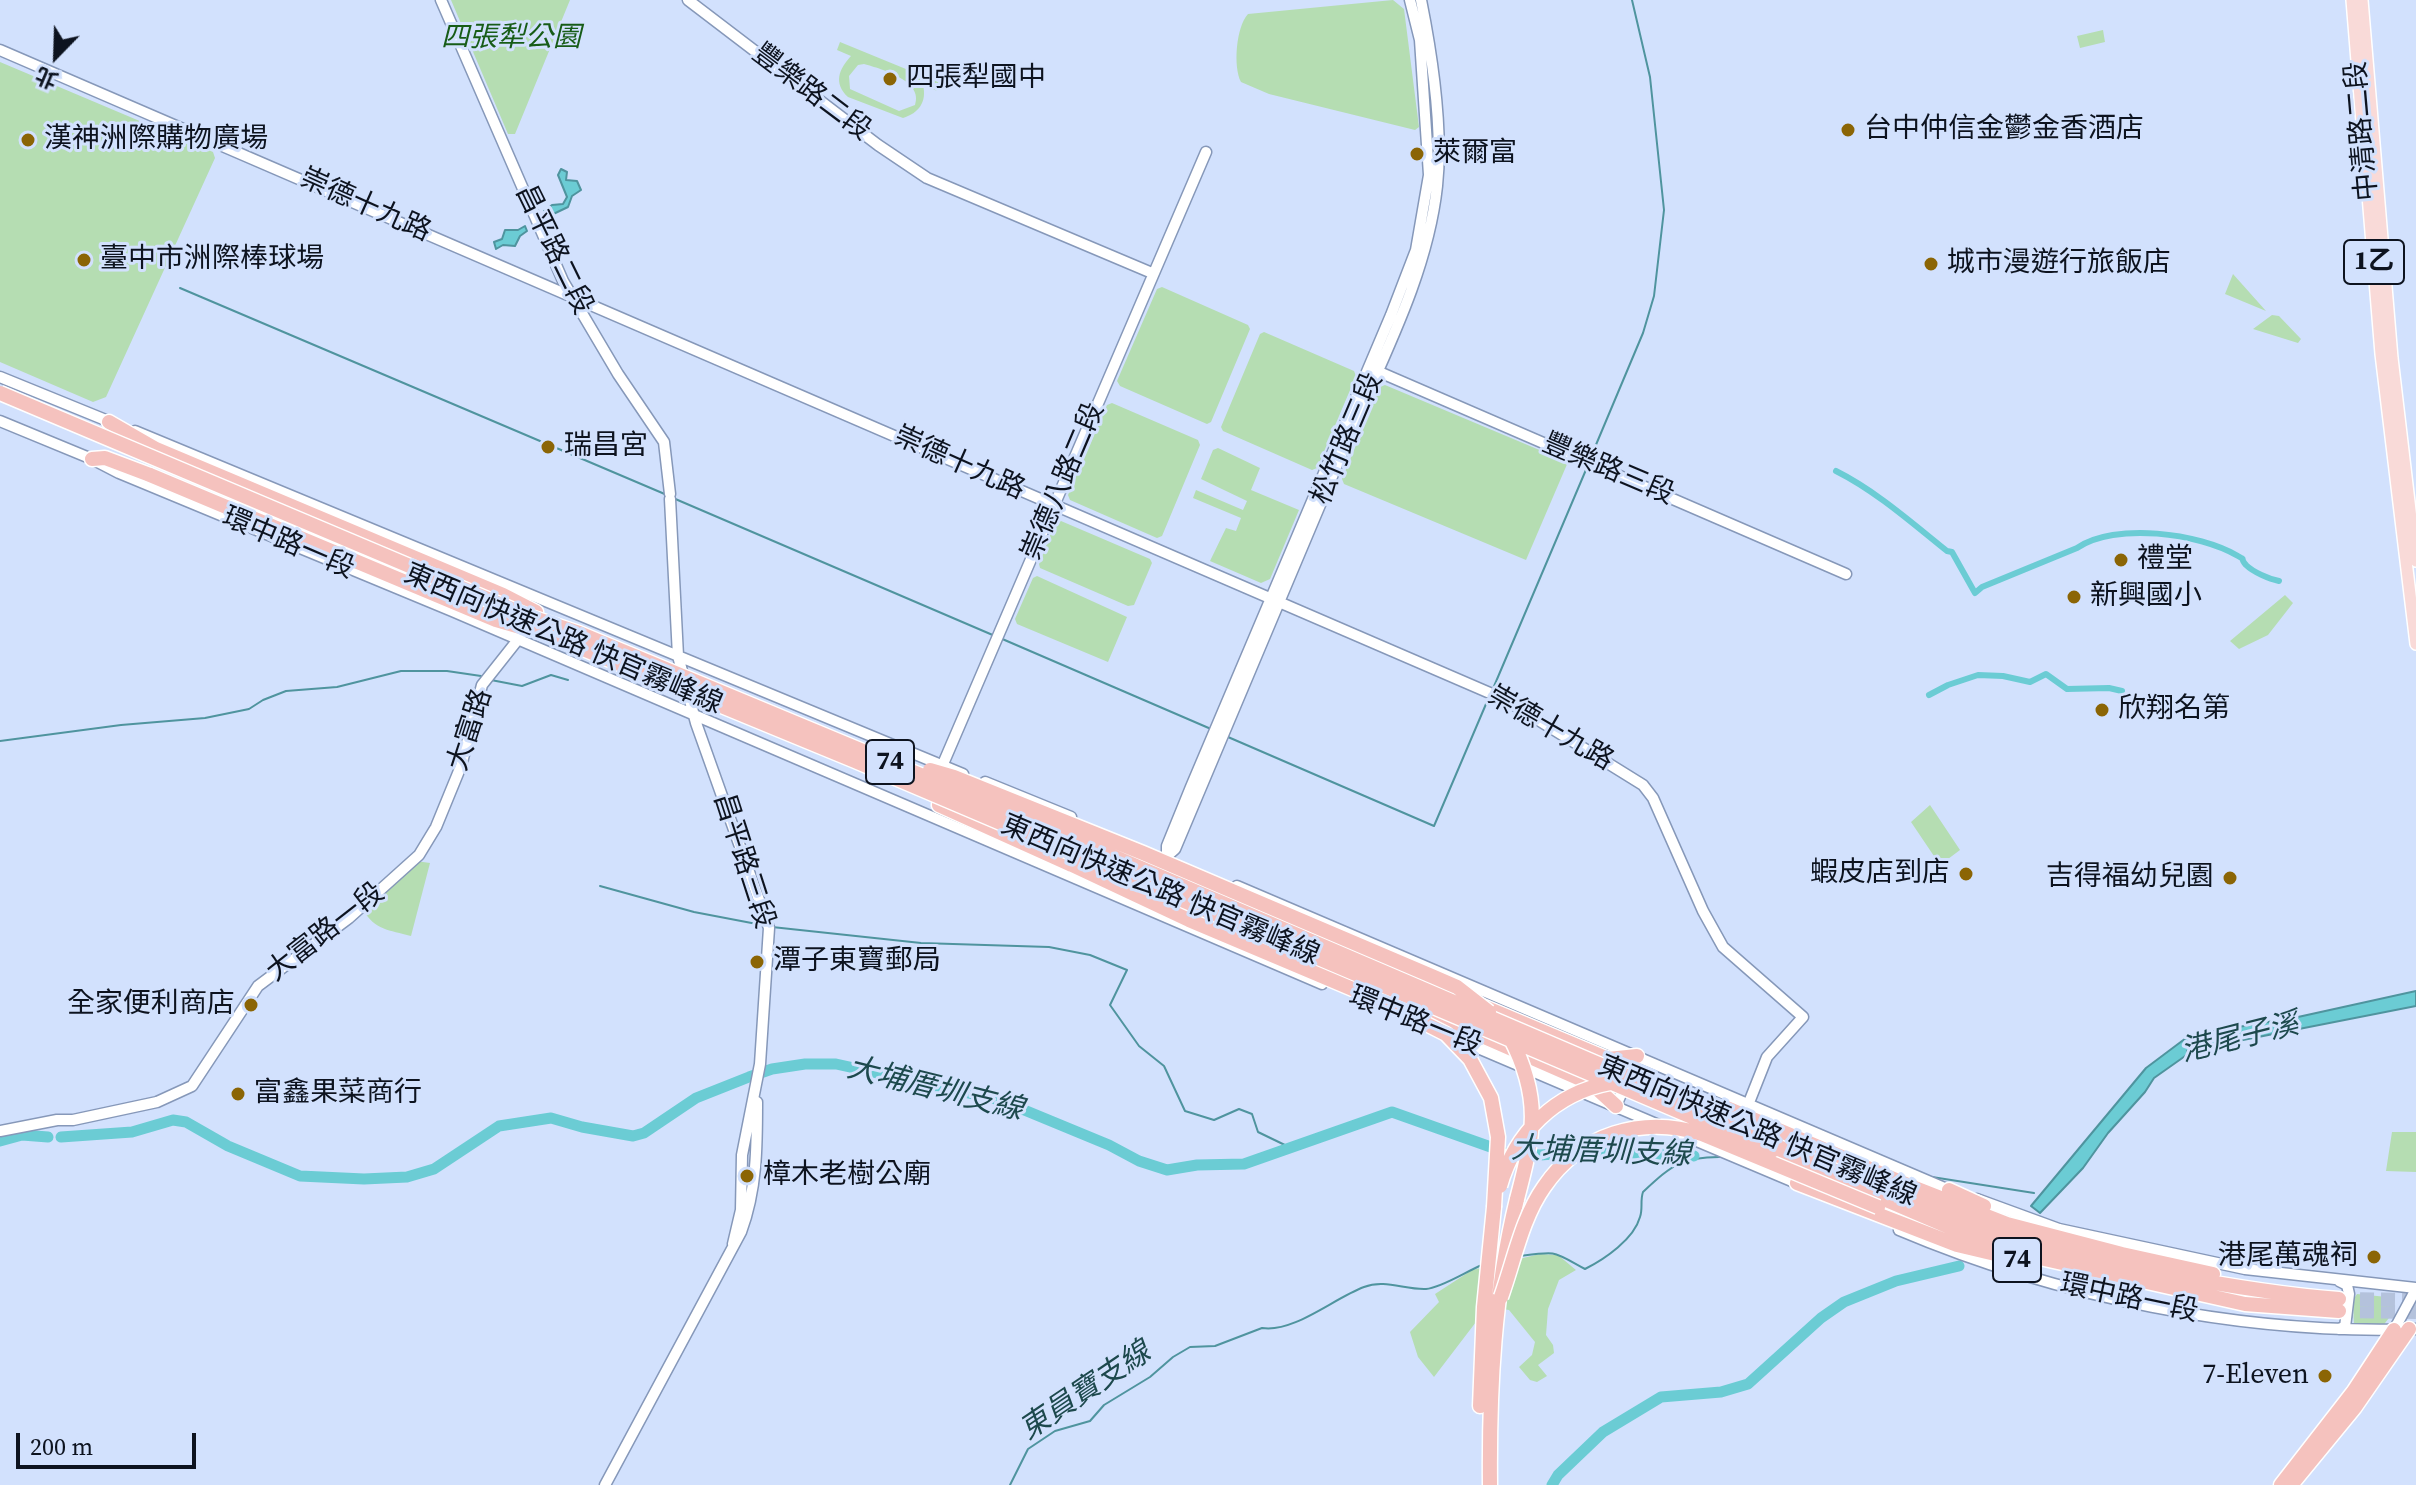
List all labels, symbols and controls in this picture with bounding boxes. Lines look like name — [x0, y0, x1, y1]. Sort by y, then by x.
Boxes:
north arrow — [16, 16, 96, 96]
park label: 四張犁公園 — [441, 22, 581, 56]
street label: 豐樂路二段 — [745, 37, 877, 149]
text: 北 — [31, 60, 63, 96]
street label: 中清路二段 — [2340, 60, 2386, 202]
place label: 四張犁國中 — [906, 62, 1046, 96]
marker: 四張犁國中 — [881, 70, 899, 88]
place label: 台中仲信金鬱金香酒店 — [1864, 113, 2144, 147]
marker: 台中仲信金鬱金香酒店 — [1839, 121, 1857, 139]
place label: 漢神洲際購物廣場 — [44, 123, 268, 157]
marker: 漢神洲際購物廣場 — [19, 131, 37, 149]
place label: 萊爾富 — [1433, 137, 1517, 171]
marker: 萊爾富 — [1408, 145, 1426, 163]
street label: 崇德十九路 — [294, 162, 436, 250]
street label: 昌平路二段 — [507, 180, 599, 320]
road number: 1乙 — [2344, 240, 2404, 284]
place label: 臺中市洲際棒球場 — [100, 243, 324, 277]
place label: 城市漫遊行旅飯店 — [1947, 247, 2171, 281]
marker: 臺中市洲際棒球場 — [75, 251, 93, 269]
marker: 城市漫遊行旅飯店 — [1922, 255, 1940, 273]
street label: 松竹路三段 — [1305, 368, 1391, 510]
street label: 崇德八路二段 — [1016, 398, 1112, 566]
street label: 崇德十九路 — [888, 420, 1030, 508]
street label: 豐樂路三段 — [1537, 427, 1679, 513]
place label: 瑞昌宮 — [564, 430, 648, 464]
marker: 瑞昌宮 — [539, 438, 557, 456]
street label: 環中路一段 — [217, 501, 359, 587]
place label: 禮堂 — [2137, 543, 2193, 577]
marker: 禮堂 — [2112, 551, 2130, 569]
street label: 東西向快速公路 快官霧峰線 — [399, 558, 727, 722]
place label: 新興國小 — [2090, 580, 2202, 614]
marker: 新興國小 — [2065, 588, 2083, 606]
street label: 崇德十九路 — [1481, 679, 1619, 779]
street label: 大富路 — [442, 685, 500, 775]
place label: 欣翔名第 — [2118, 693, 2230, 727]
marker: 欣翔名第 — [2093, 701, 2111, 719]
road number: 74 — [866, 740, 914, 784]
street label: 昌平路三段 — [705, 789, 781, 933]
street label: 東西向快速公路 快官霧峰線 — [996, 809, 1324, 973]
place label: 蝦皮店到店 — [1810, 857, 1950, 891]
place label: 吉得福幼兒園 — [2046, 861, 2214, 895]
marker: 蝦皮店到店 — [1957, 865, 1975, 883]
marker: 吉得福幼兒園 — [2221, 869, 2239, 887]
street label: 大富路一段 — [260, 877, 392, 989]
place label: 潭子東寶郵局 — [773, 945, 941, 979]
marker: 潭子東寶郵局 — [748, 953, 766, 971]
street label: 環中路一段 — [1344, 980, 1486, 1064]
place label: 全家便利商店 — [67, 988, 235, 1022]
marker: 全家便利商店 — [242, 996, 260, 1014]
water label: 港尾子溪 — [2177, 1007, 2303, 1071]
street label: 東西向快速公路 快官霧峰線 — [1593, 1050, 1921, 1214]
water label: 大埔厝圳支線 — [843, 1051, 1027, 1129]
place label: 富鑫果菜商行 — [254, 1077, 422, 1111]
marker: 富鑫果菜商行 — [229, 1085, 247, 1103]
water label: 大埔厝圳支線 — [1510, 1132, 1692, 1174]
place label: 樟木老樹公廟 — [763, 1159, 931, 1193]
marker: 樟木老樹公廟 — [738, 1167, 756, 1185]
road number: 74 — [1993, 1238, 2041, 1282]
place label: 港尾萬魂祠 — [2218, 1240, 2358, 1274]
marker: 港尾萬魂祠 — [2365, 1248, 2383, 1266]
street label: 環中路一段 — [2057, 1268, 2201, 1330]
water label: 東員寶支線 — [1014, 1335, 1158, 1449]
place label: 7-Eleven — [2202, 1359, 2309, 1393]
marker: 7-Eleven — [2316, 1367, 2334, 1385]
scale bar — [20, 1417, 200, 1467]
text: 200 m — [30, 1430, 93, 1463]

